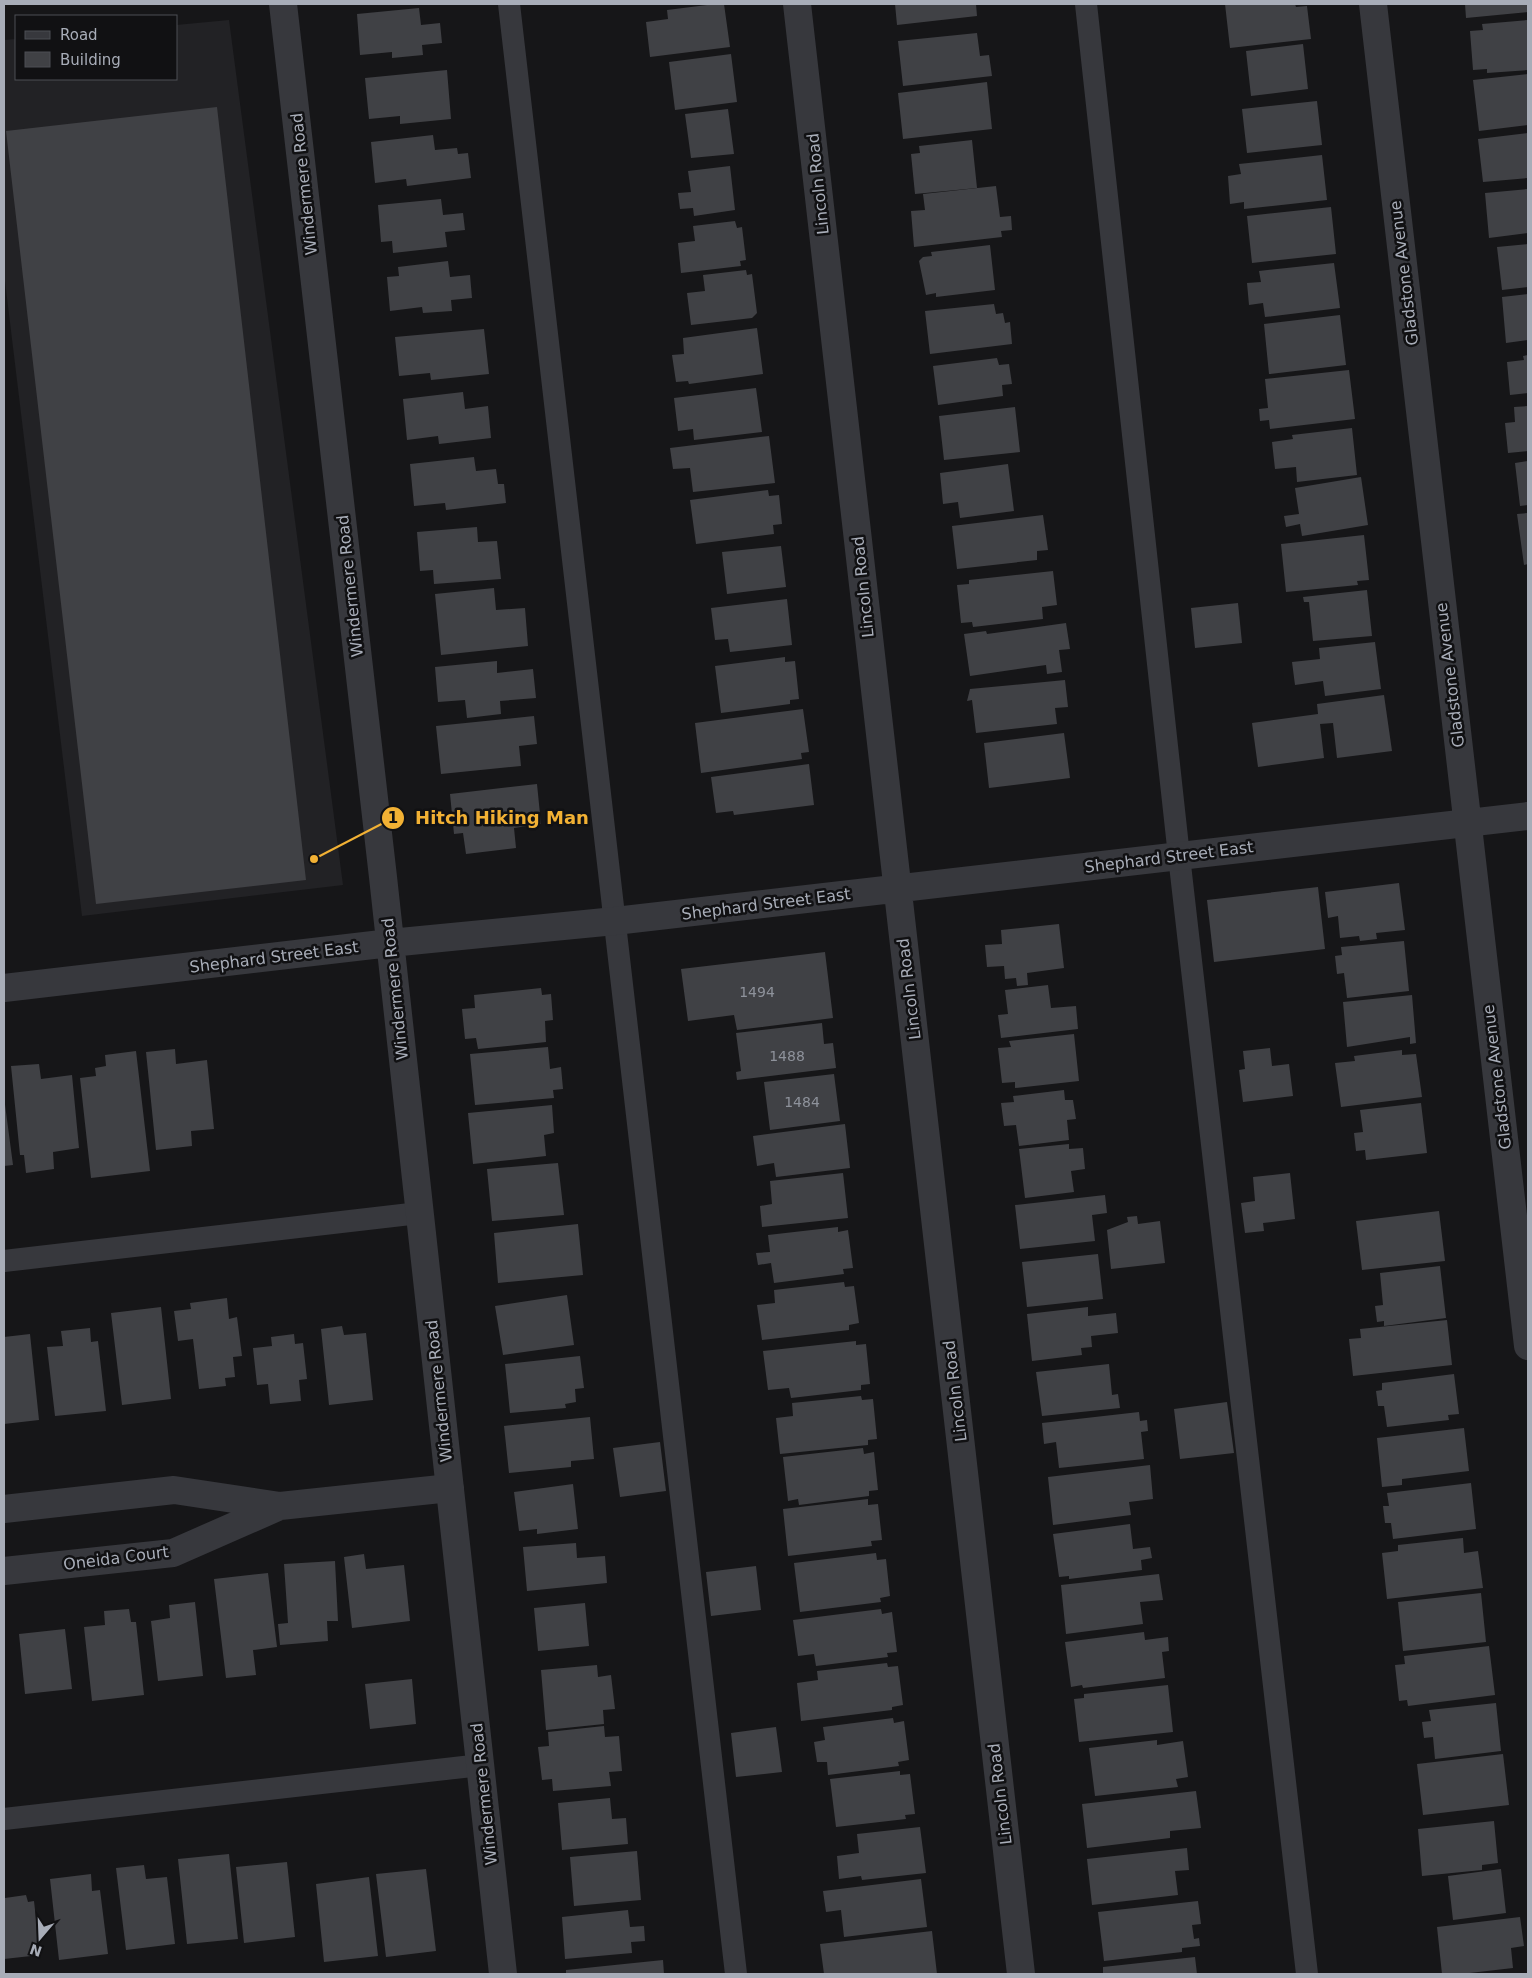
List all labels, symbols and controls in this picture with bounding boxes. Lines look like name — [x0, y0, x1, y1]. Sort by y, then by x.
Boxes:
legend — [15, 15, 178, 80]
text: Road — [60, 26, 98, 44]
text: Building — [60, 51, 121, 69]
street label: Windermere Road — [287, 112, 321, 256]
street label: Lincoln Road — [803, 132, 833, 236]
street label: Gladstone Avenue — [1386, 200, 1422, 346]
street label: Windermere Road — [333, 514, 367, 658]
street label: Lincoln Road — [848, 535, 878, 639]
street label: Gladstone Avenue — [1432, 602, 1468, 748]
callout: Hitch Hiking Man — [380, 801, 599, 834]
text: Hitch Hiking Man — [415, 807, 589, 828]
text: 1 — [388, 809, 398, 827]
street label: Shephard Street East — [1083, 837, 1255, 877]
street label: Shephard Street East — [680, 884, 852, 924]
street label: Windermere Road — [378, 917, 412, 1061]
street label: Shephard Street East — [188, 937, 360, 977]
street label: Lincoln Road — [893, 937, 925, 1041]
house number: 1494 — [739, 984, 775, 1000]
street label: Gladstone Avenue — [1479, 1004, 1515, 1150]
house number: 1488 — [769, 1048, 805, 1064]
house number: 1484 — [784, 1094, 820, 1110]
street label: Windermere Road — [422, 1319, 456, 1463]
street label: Lincoln Road — [939, 1339, 971, 1443]
street label: Oneida Court — [62, 1542, 170, 1574]
street label: Windermere Road — [467, 1722, 501, 1866]
street label: Lincoln Road — [984, 1742, 1016, 1846]
north arrow — [15, 1913, 65, 1963]
text: N — [28, 1941, 44, 1960]

